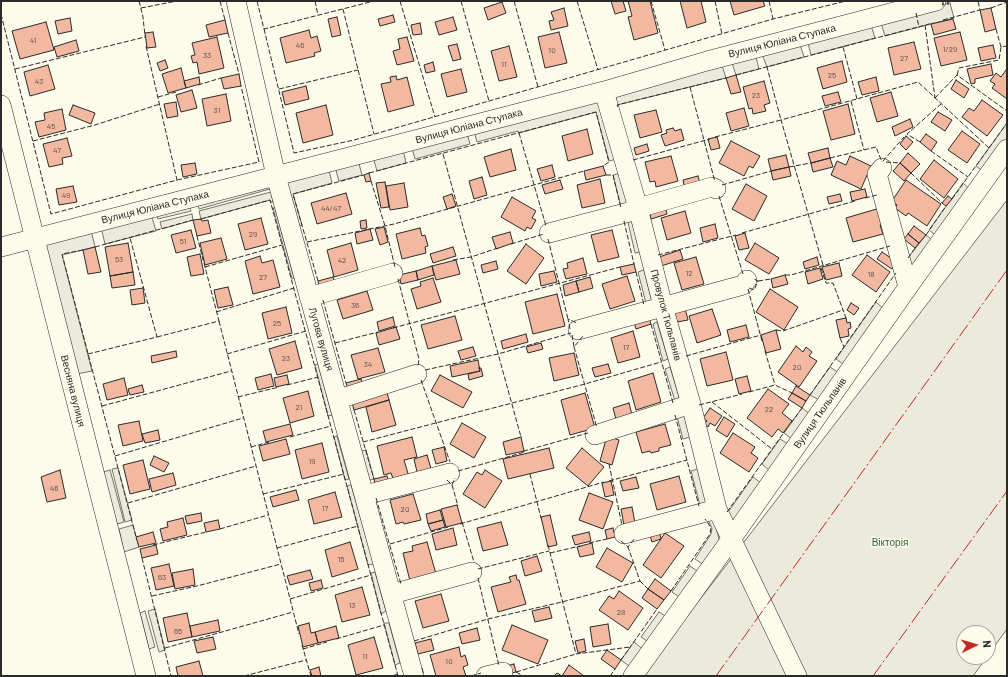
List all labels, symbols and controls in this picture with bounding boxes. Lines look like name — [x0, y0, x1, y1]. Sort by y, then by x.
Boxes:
street label: Вулиця Юліана Ступака — [727, 22, 837, 60]
house number: 41 — [30, 35, 36, 45]
house number: 46 — [296, 40, 304, 50]
house number: 1/29 — [943, 44, 957, 54]
house number: 10 — [548, 45, 556, 55]
house number: 33 — [203, 50, 211, 60]
house number: 27 — [900, 53, 908, 63]
house number: 11 — [501, 59, 507, 69]
house number: 25 — [828, 70, 836, 80]
house number: 43 — [35, 76, 43, 86]
house number: 23 — [752, 90, 760, 100]
house number: 31 — [214, 105, 220, 115]
street label: Вулиця Юліана Ступака — [414, 106, 524, 146]
house number: 45 — [47, 121, 55, 131]
house number: 47 — [53, 145, 61, 155]
street label: Вулиця Юліана Ступака — [100, 188, 210, 226]
house number: 49 — [62, 190, 70, 200]
house number: 44/47 — [321, 203, 341, 213]
house number: 29 — [249, 229, 257, 239]
house number: 51 — [180, 236, 186, 246]
house number: 53 — [115, 254, 123, 264]
house number: 42 — [338, 255, 346, 265]
street label: Провулок Тюльпанів — [648, 268, 684, 362]
house number: 12 — [685, 268, 693, 278]
house number: 18 — [868, 269, 874, 279]
house number: 27 — [259, 272, 267, 282]
house number: 36 — [351, 300, 359, 310]
street label: Лугова вулиця — [306, 306, 336, 372]
house number: 25 — [273, 318, 281, 328]
house number: 17 — [623, 342, 629, 352]
house number: 23 — [282, 353, 290, 363]
street label: Весняна вулиця — [58, 354, 88, 428]
house number: 34 — [364, 359, 372, 369]
house number: 20 — [793, 362, 801, 372]
street label: Вулиця Тюльпанів — [791, 375, 849, 451]
house number: 21 — [296, 402, 302, 412]
house number: 22 — [765, 404, 773, 414]
house number: 19 — [309, 456, 315, 466]
house number: 46 — [50, 483, 58, 493]
house number: 17 — [322, 503, 328, 513]
house number: 20 — [401, 504, 409, 514]
park label: Вікторія — [872, 537, 908, 549]
house number: 15 — [338, 554, 344, 564]
house number: 63 — [158, 572, 166, 582]
house number: 13 — [349, 600, 355, 610]
house number: 28 — [617, 607, 625, 617]
north arrow — [956, 625, 996, 665]
house number: 65 — [174, 626, 182, 636]
text: N — [981, 640, 994, 648]
house number: 11 — [362, 651, 368, 661]
house number: 10 — [445, 656, 453, 666]

